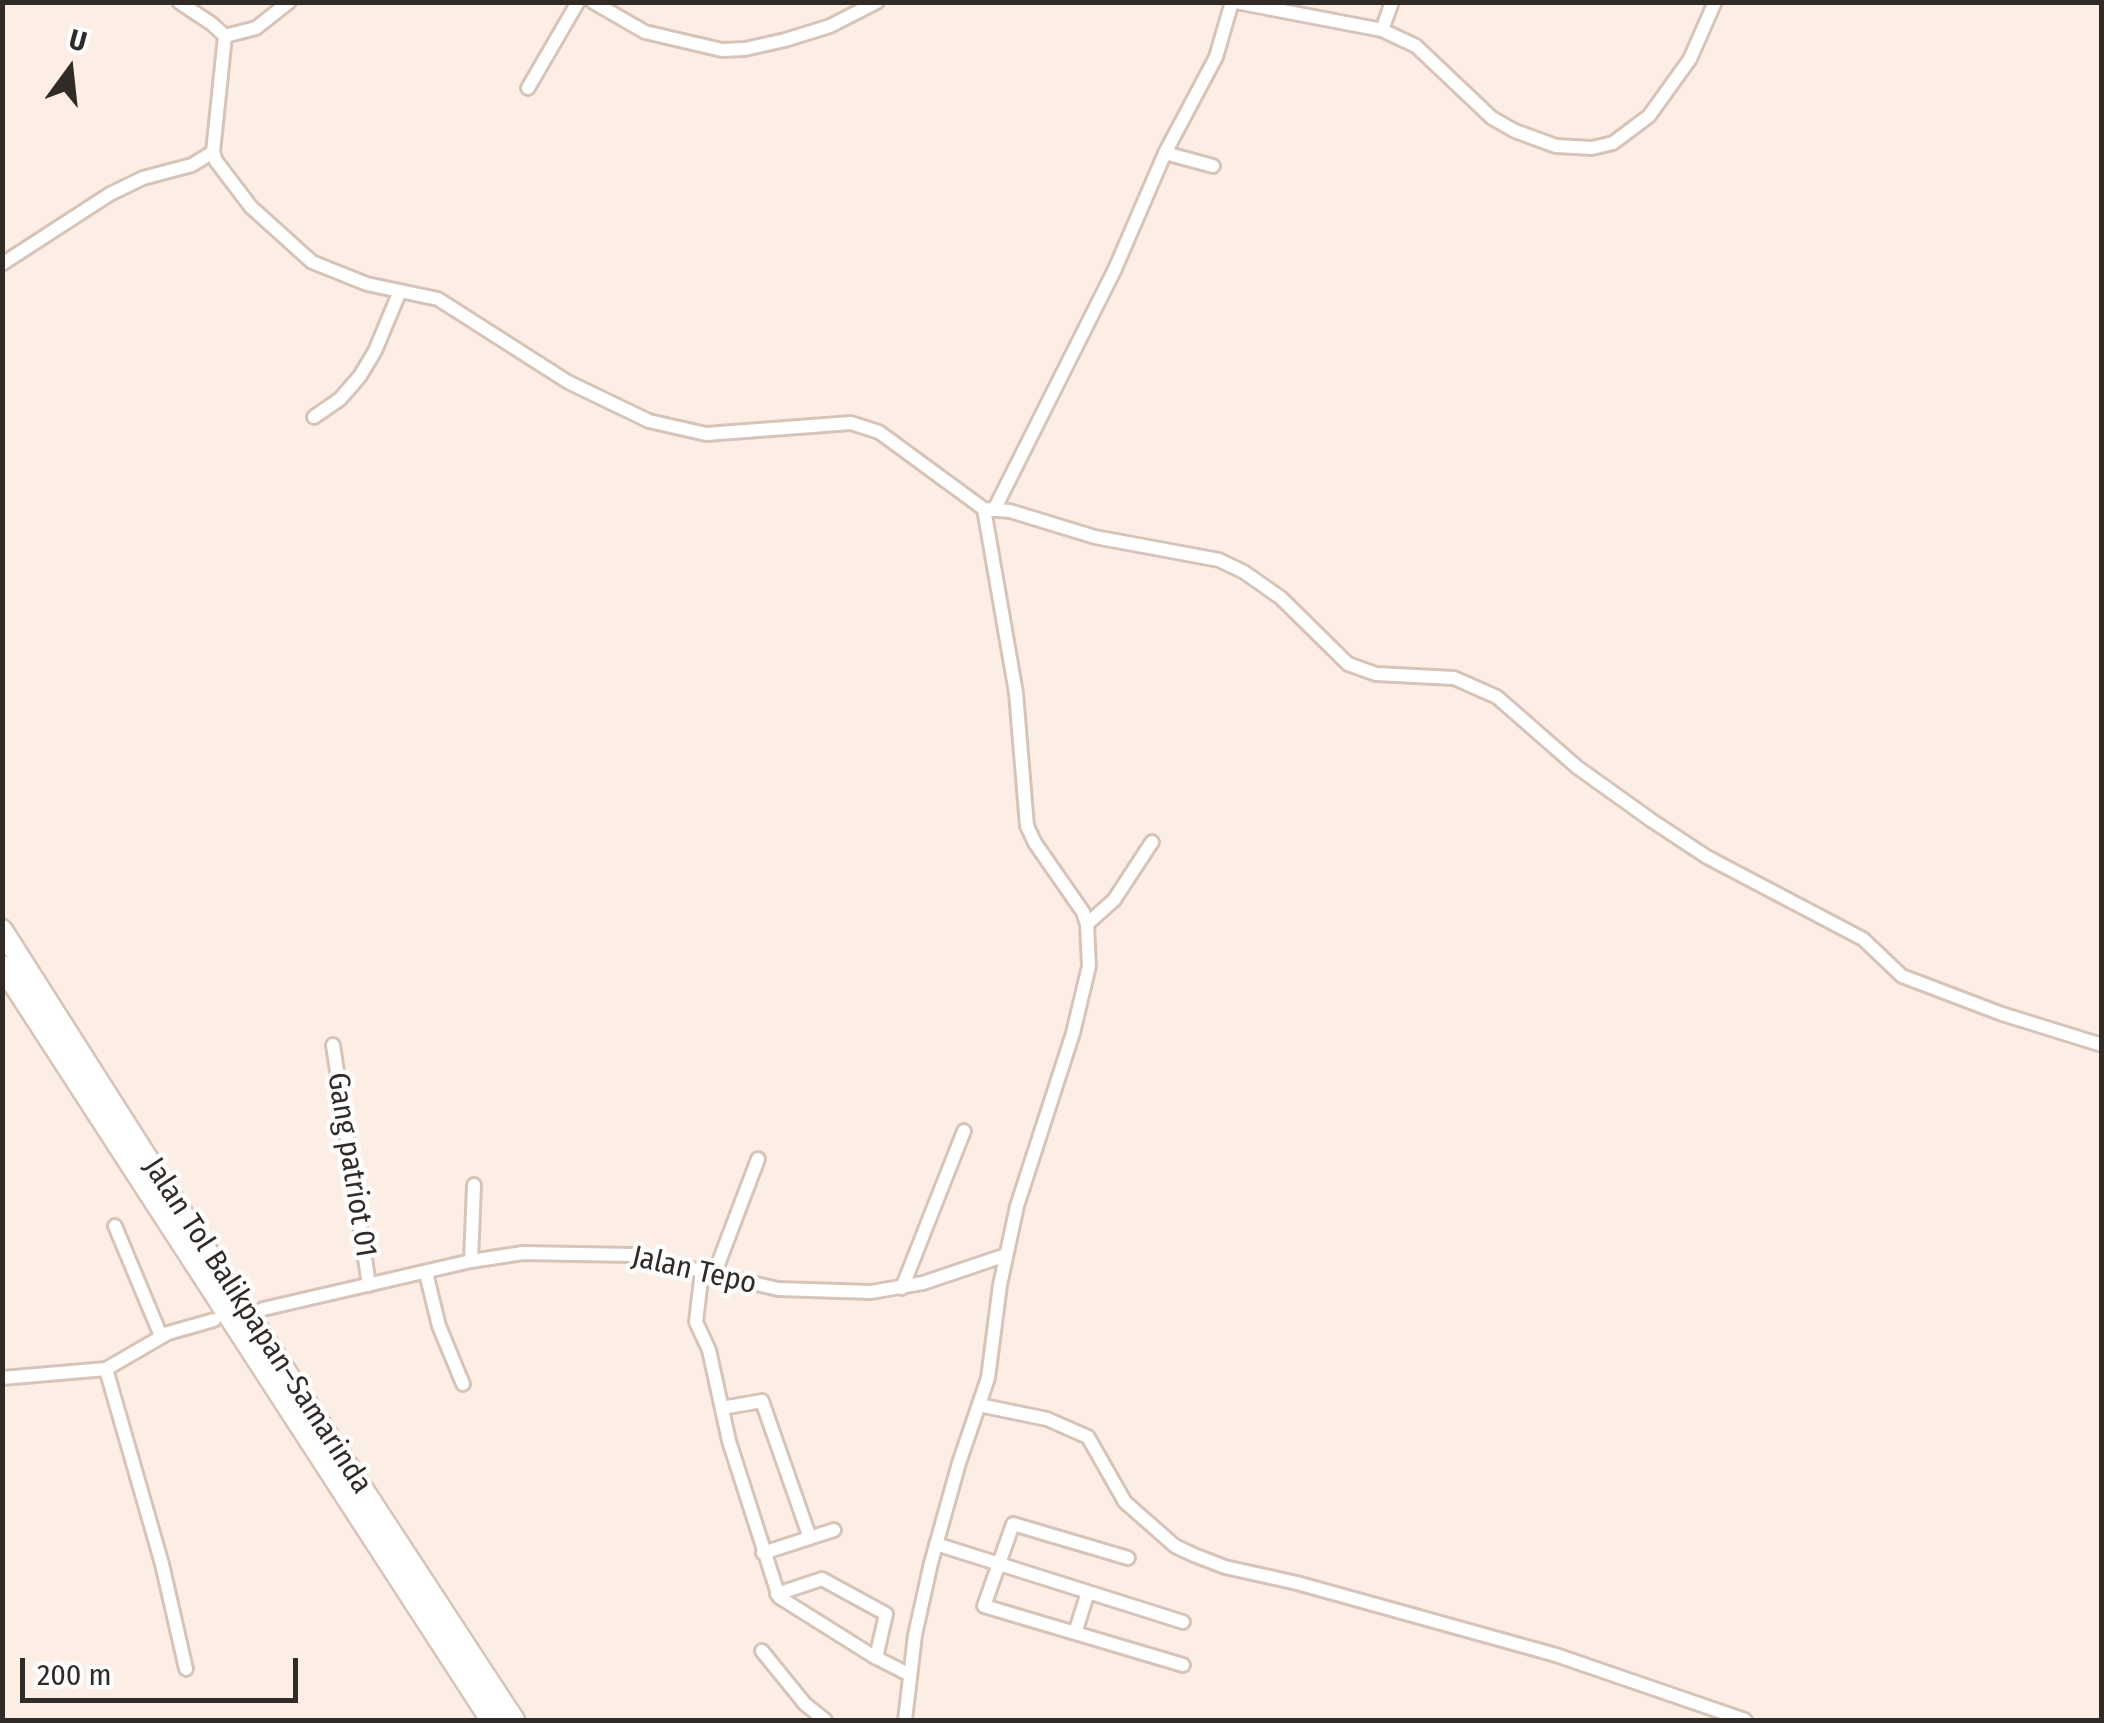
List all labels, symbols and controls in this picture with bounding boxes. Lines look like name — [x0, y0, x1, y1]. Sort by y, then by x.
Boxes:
north arrow — [20, 20, 120, 120]
text: U — [66, 22, 90, 59]
street label: Gang patriot 01 — [319, 1070, 383, 1260]
street label: Jalan Tol Balikpapan–Samarinda — [135, 1151, 379, 1501]
street label: Jalan Tepo — [628, 1239, 760, 1303]
scale bar — [25, 1638, 302, 1700]
text: 200 m — [37, 1657, 112, 1693]

